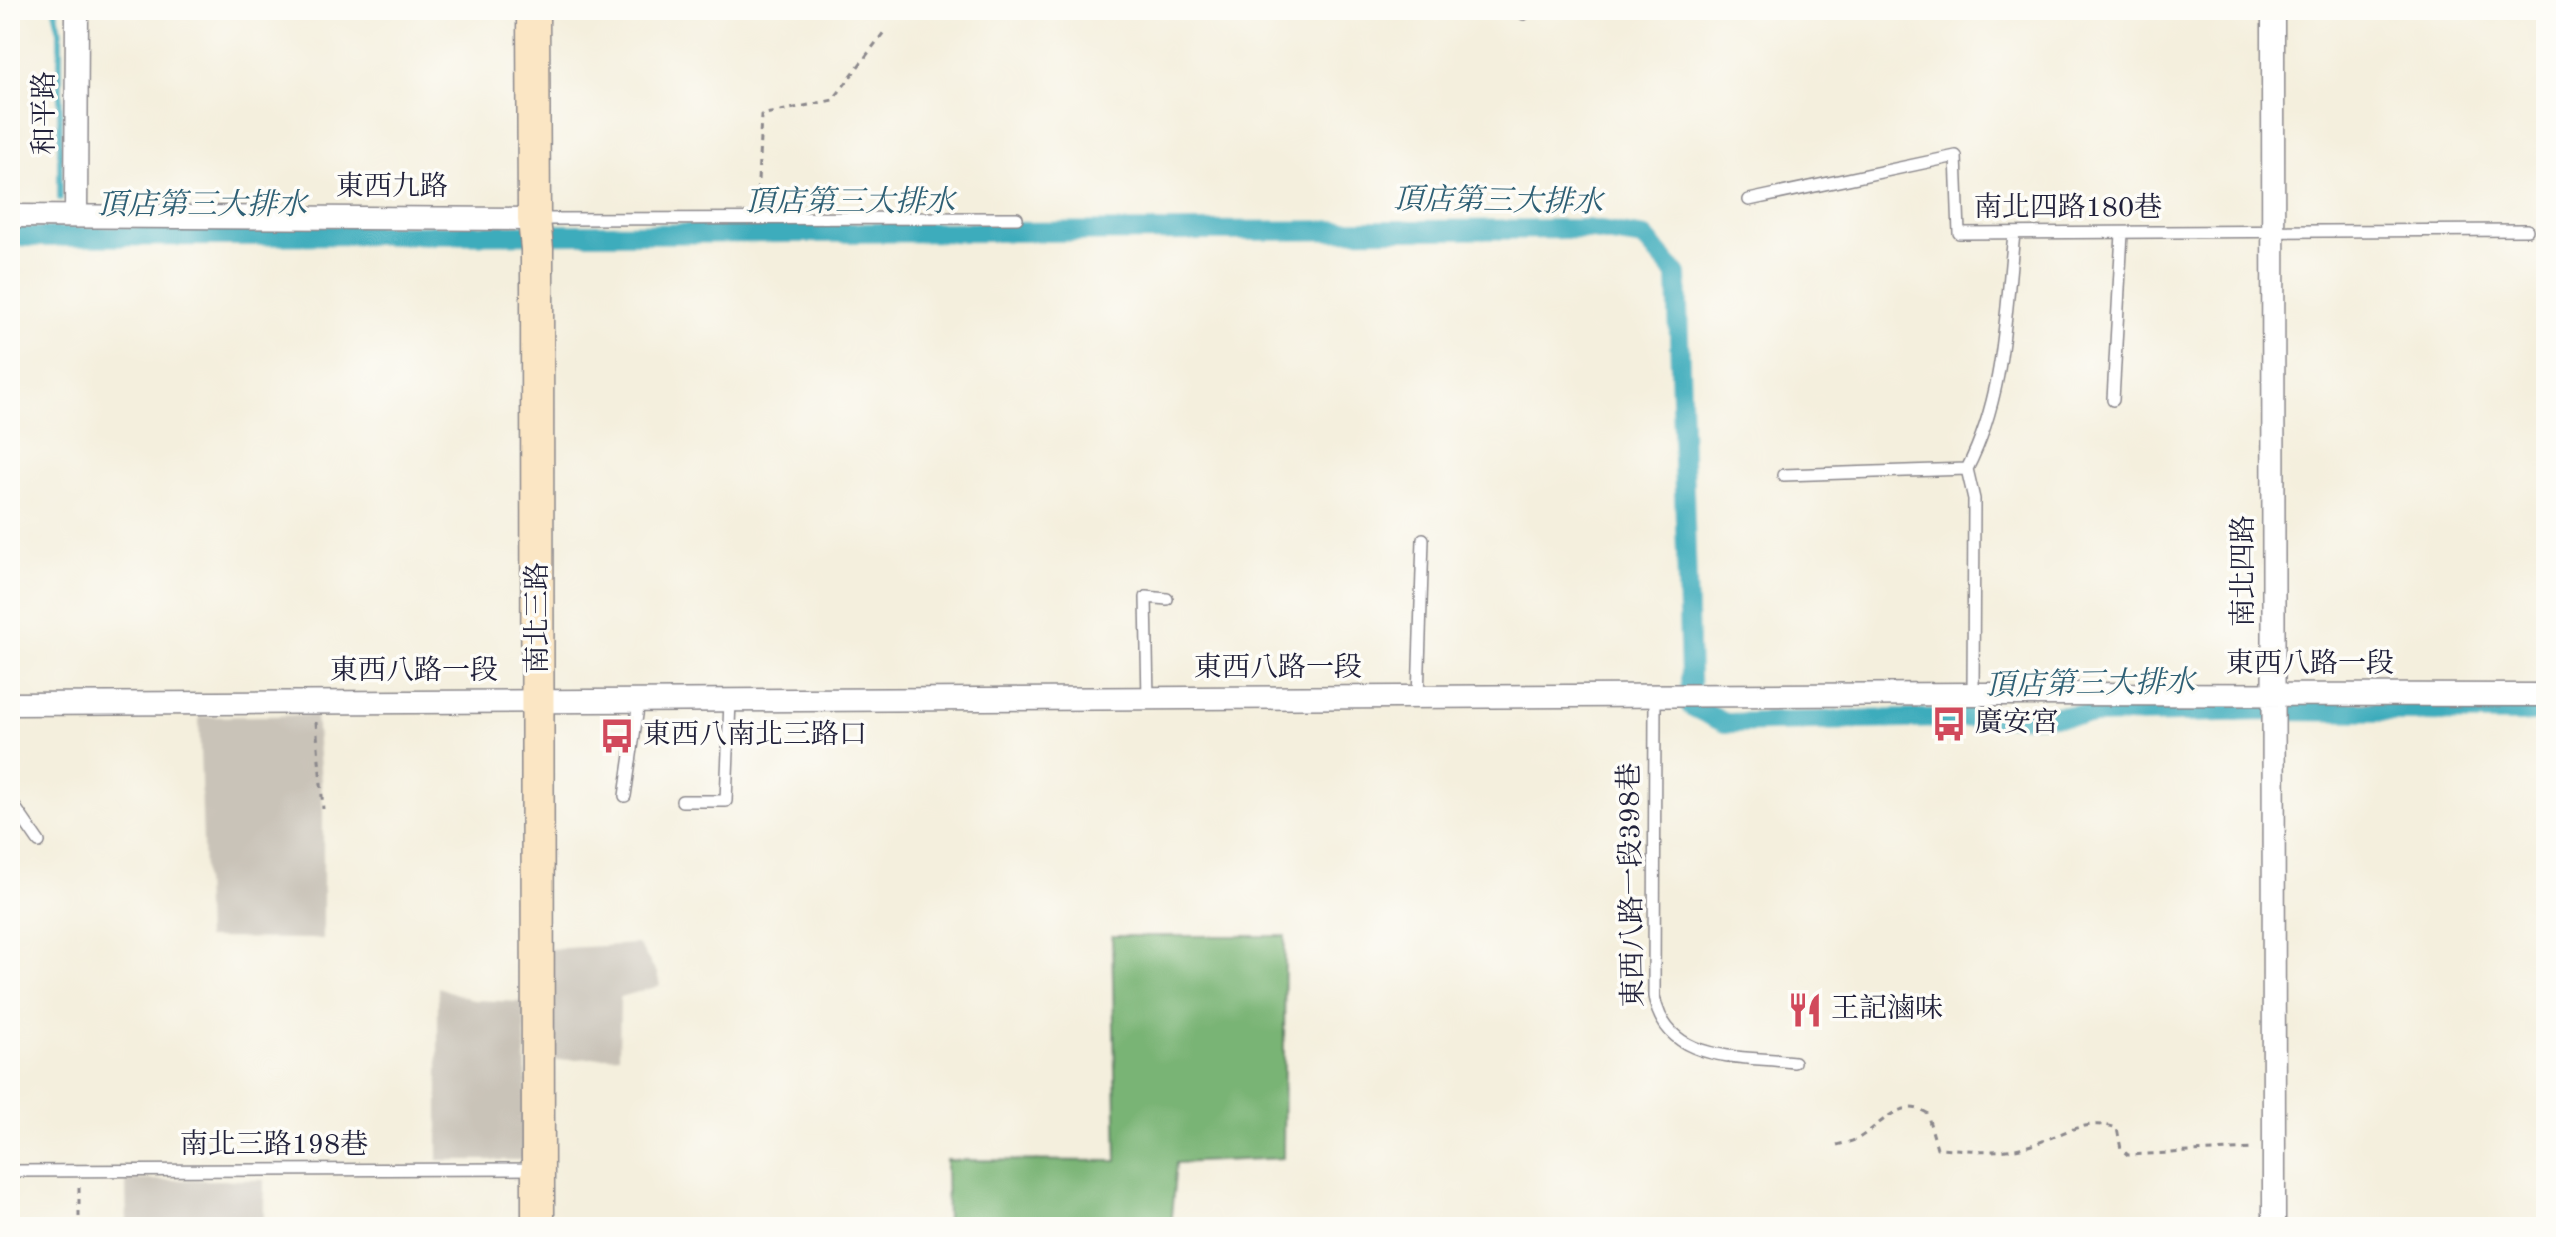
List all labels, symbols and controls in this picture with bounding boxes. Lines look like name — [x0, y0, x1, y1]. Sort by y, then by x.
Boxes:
street label: 和平路 — [29, 71, 60, 155]
street label: 東西九路 — [336, 171, 448, 202]
water label: 頂店第三大排水 — [1393, 182, 1606, 219]
water label: 頂店第三大排水 — [745, 185, 958, 218]
water label: 頂店第三大排水 — [97, 188, 310, 221]
street label: 南北四路180巷 — [1974, 192, 2162, 223]
street label: 南北四路 — [2228, 515, 2259, 627]
street label: 南北三路 — [522, 562, 553, 674]
street label: 東西八路一段 — [2226, 648, 2394, 679]
street label: 東西八路一段 — [1194, 652, 1362, 683]
street label: 東西八路一段 — [330, 655, 498, 686]
water label: 頂店第三大排水 — [1985, 665, 2198, 702]
bus stop icon: 廣安宮 — [1930, 705, 1968, 743]
place label: 廣安宮 — [1975, 707, 2059, 738]
bus stop icon: 東西八南北三路口 — [598, 717, 636, 755]
place label: 東西八南北三路口 — [643, 719, 867, 750]
street label: 東西八路一段398巷 — [1614, 762, 1649, 1008]
restaurant icon: 王記滷味 — [1786, 991, 1824, 1029]
place label: 王記滷味 — [1831, 993, 1943, 1024]
street label: 南北三路198巷 — [180, 1129, 368, 1160]

